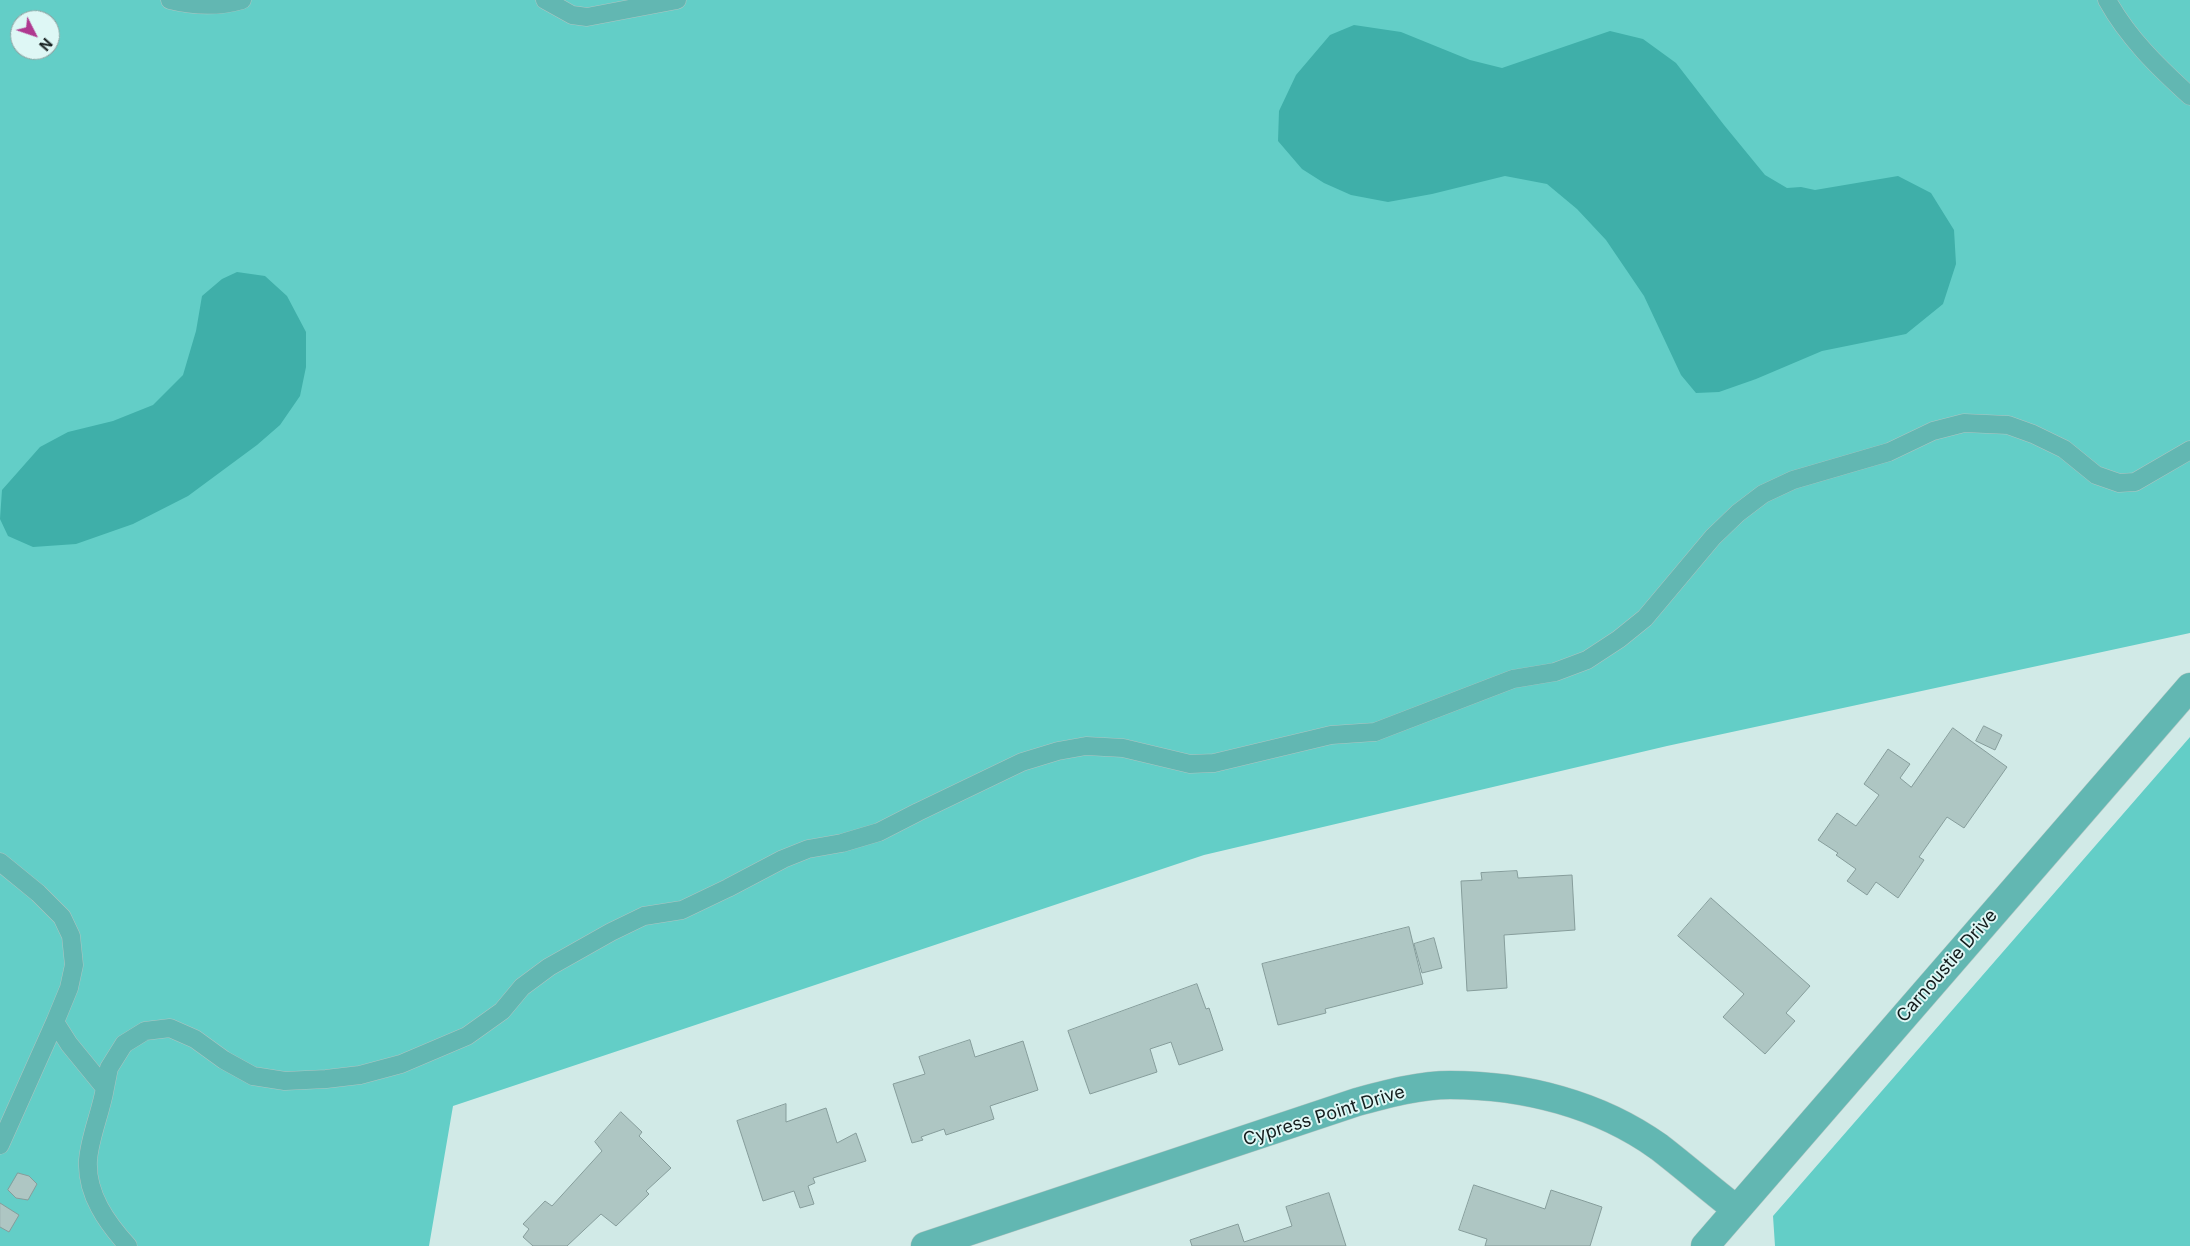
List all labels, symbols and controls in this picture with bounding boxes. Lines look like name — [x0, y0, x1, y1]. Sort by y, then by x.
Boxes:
north arrow — [10, 10, 60, 60]
text: N — [36, 35, 56, 54]
street label: Carnoustie Drive — [1892, 905, 2002, 1027]
street label: Cypress Point Drive — [1240, 1081, 1408, 1151]

